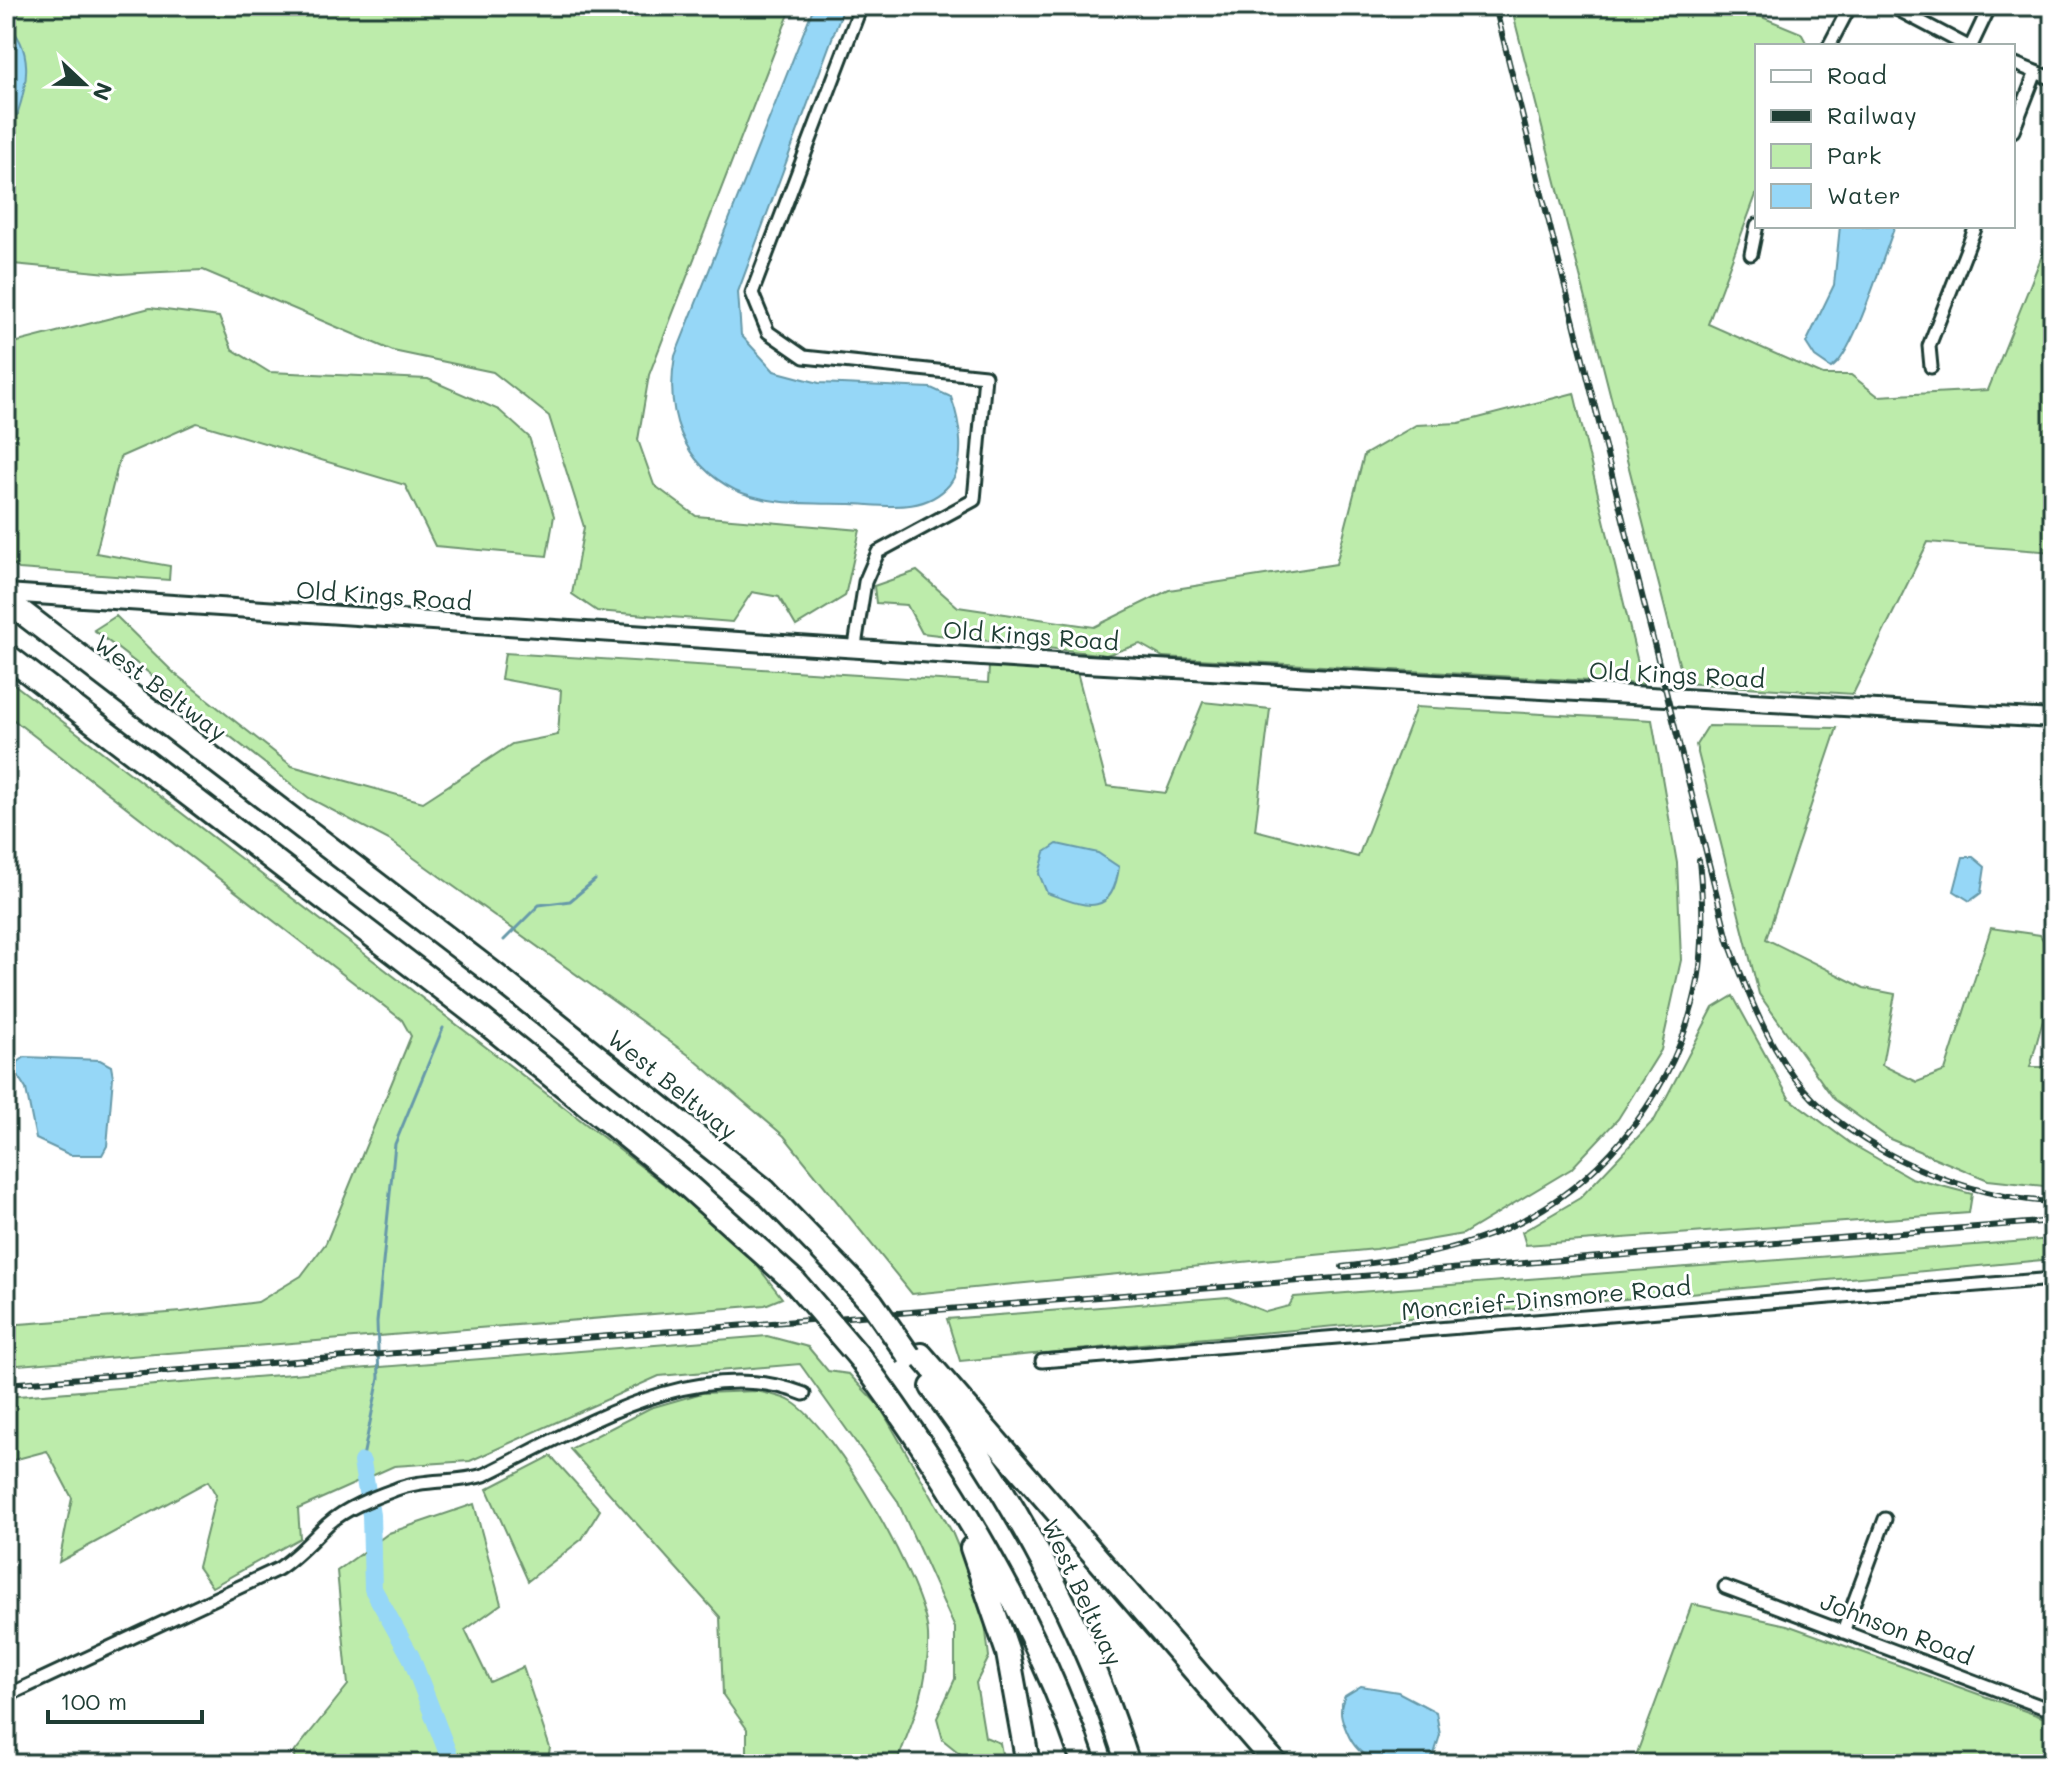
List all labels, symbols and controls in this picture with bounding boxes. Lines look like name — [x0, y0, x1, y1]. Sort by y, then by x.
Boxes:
north arrow — [44, 44, 124, 124]
legend — [1755, 44, 2015, 228]
text: Road — [1827, 59, 1887, 90]
text: N — [86, 79, 120, 105]
text: Railway — [1827, 99, 1917, 130]
text: Park — [1827, 139, 1881, 170]
text: Water — [1827, 179, 1901, 210]
street label: Old Kings Road — [295, 573, 473, 617]
street label: Old Kings Road — [942, 613, 1120, 657]
street label: West Beltway — [88, 627, 234, 747]
street label: Old Kings Road — [1588, 654, 1766, 694]
street label: West Beltway — [602, 1022, 744, 1146]
street label: Moncrief-Dinsmore Road — [1400, 1270, 1692, 1326]
street label: West Beltway — [1036, 1514, 1130, 1670]
street label: Johnson Road — [1816, 1585, 1978, 1671]
scale bar — [48, 1674, 202, 1724]
text: 100 m — [60, 1685, 127, 1716]

